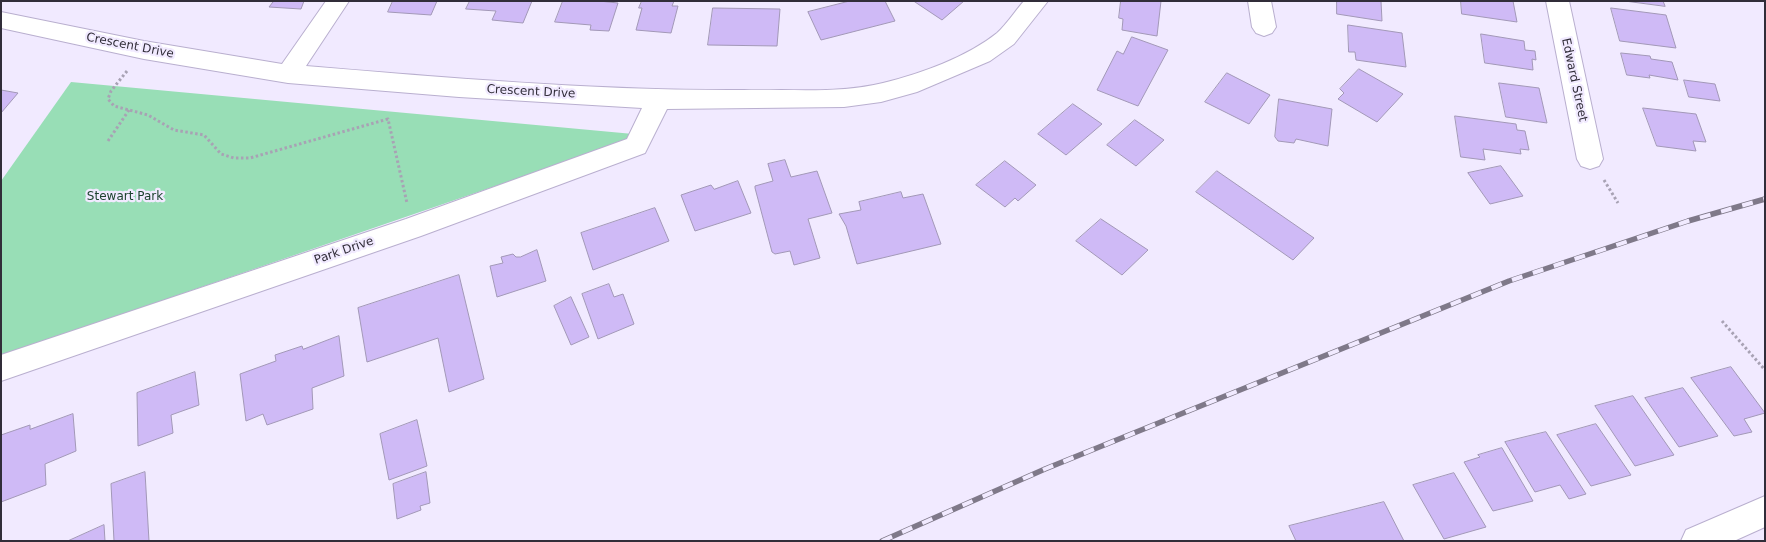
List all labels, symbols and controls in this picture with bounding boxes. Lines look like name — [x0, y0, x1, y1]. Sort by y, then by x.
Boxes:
street label: Crescent Drive — [85, 30, 175, 62]
street label: Edward Street — [1558, 37, 1590, 123]
street label: Crescent Drive — [486, 82, 576, 102]
park label: Stewart Park — [87, 190, 163, 204]
street label: Park Drive — [312, 234, 376, 268]

